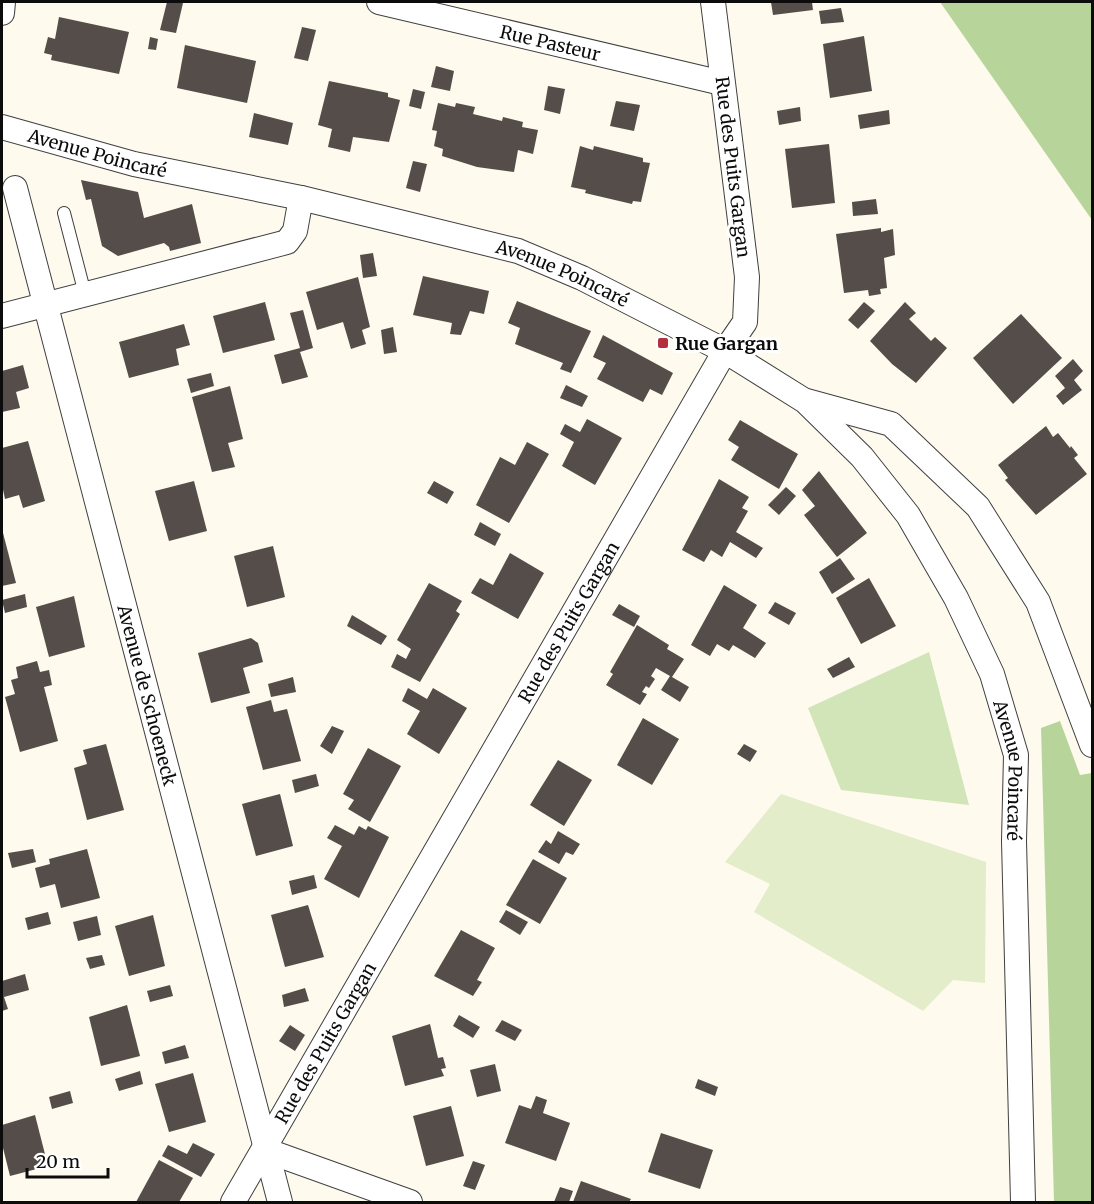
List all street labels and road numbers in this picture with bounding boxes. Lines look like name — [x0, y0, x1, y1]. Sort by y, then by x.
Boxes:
street label: Rue Pasteur — [498, 19, 603, 65]
street label: Rue des Puits Gargan — [710, 75, 756, 259]
street label: Avenue Poincaré — [25, 123, 169, 182]
street label: Avenue Poincaré — [493, 234, 633, 311]
street label: Rue des Puits Gargan — [513, 537, 624, 707]
street label: Avenue de Schoeneck — [113, 601, 182, 789]
street label: Avenue Poincaré — [988, 696, 1028, 841]
street label: Rue des Puits Gargan — [269, 958, 381, 1127]

